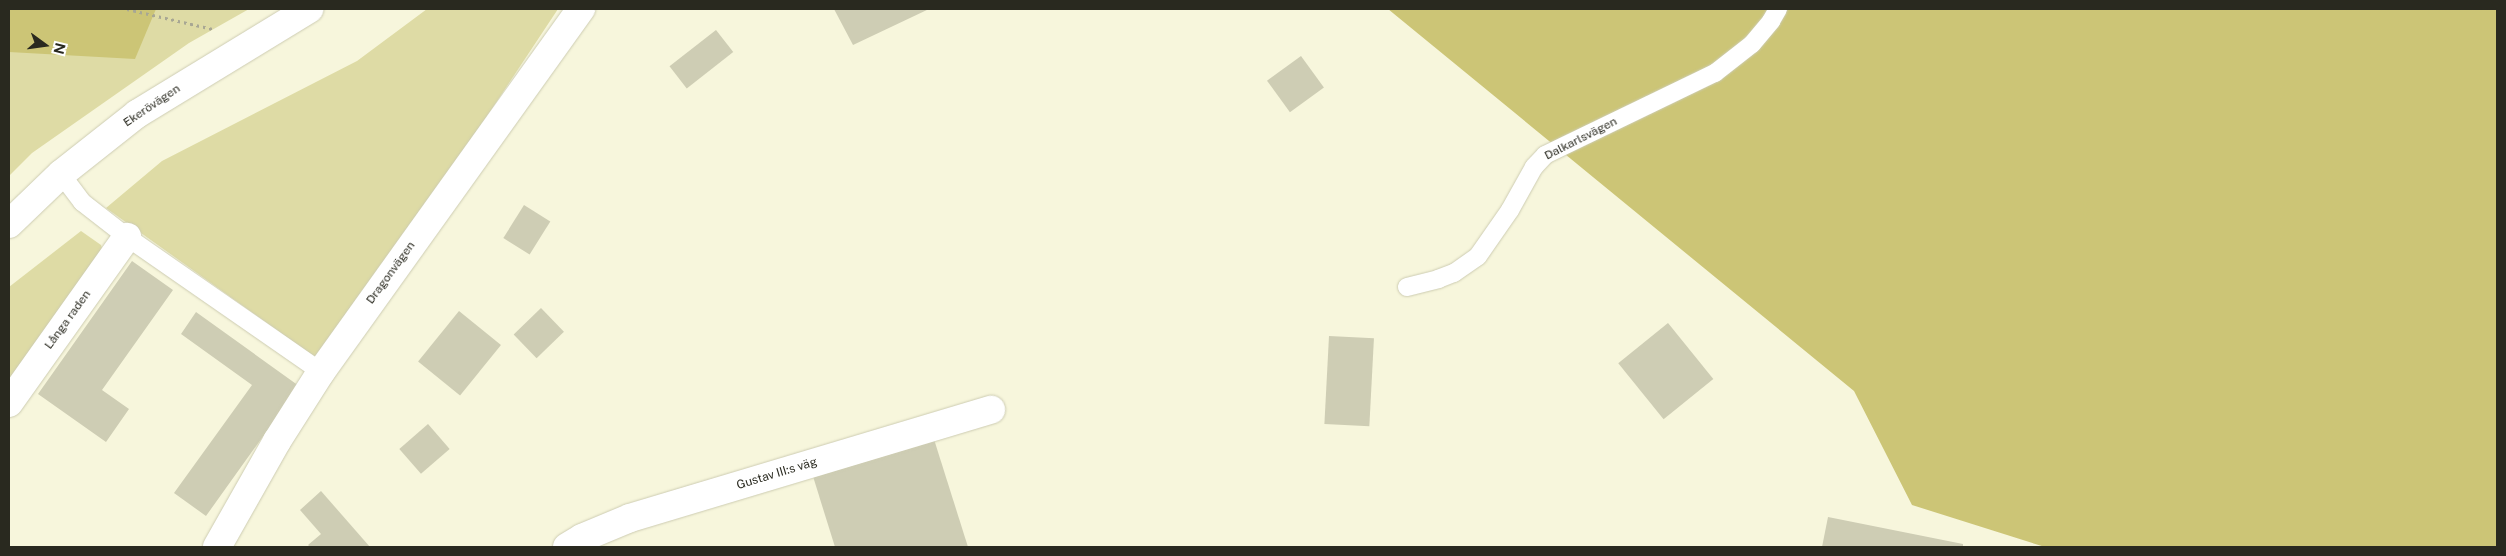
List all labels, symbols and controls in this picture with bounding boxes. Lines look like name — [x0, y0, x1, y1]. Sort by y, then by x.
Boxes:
north arrow — [20, 20, 70, 70]
text: N — [50, 41, 69, 56]
street label: Ekerövägen — [121, 82, 183, 130]
street label: Dalkarlsvägen — [1542, 115, 1620, 163]
street label: Dragonvägen — [363, 239, 419, 307]
street label: Långa raden — [42, 288, 94, 352]
street label: Gustav III:s väg — [735, 455, 819, 493]

